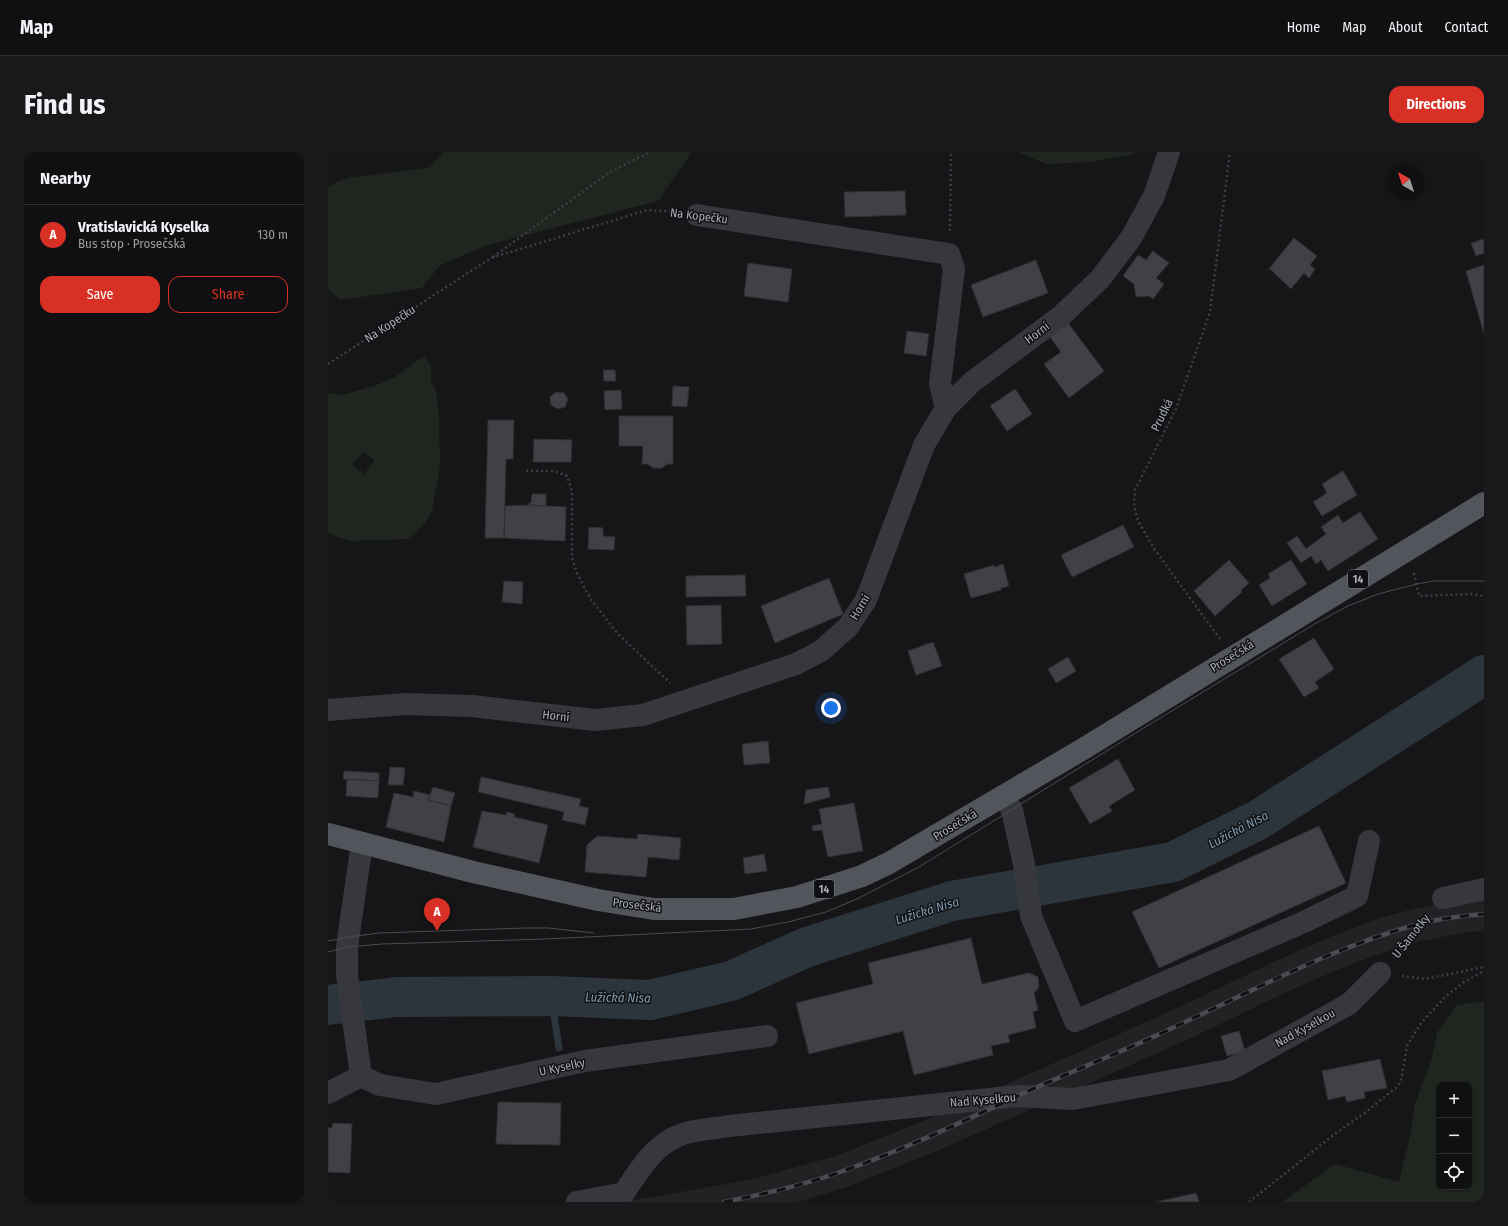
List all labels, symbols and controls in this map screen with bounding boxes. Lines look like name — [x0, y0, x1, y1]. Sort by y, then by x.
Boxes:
text: Map — [20, 16, 53, 39]
text: Home — [1287, 19, 1320, 36]
text: Map — [1342, 19, 1366, 36]
text: About — [1388, 19, 1423, 36]
text: Contact — [1445, 19, 1488, 36]
button: Directions — [1389, 86, 1484, 123]
text: Find us — [24, 88, 106, 121]
north arrow — [1388, 164, 1424, 200]
text: Nearby — [40, 168, 91, 189]
street label: Na Kopečku — [670, 206, 728, 226]
text: Vratislavická Kyselka — [78, 218, 209, 236]
text: A — [49, 227, 57, 242]
text: 130 m — [257, 227, 288, 242]
text: Bus stop · Prosečská — [78, 236, 186, 251]
button: Save — [40, 276, 160, 313]
button: Share — [168, 276, 288, 313]
street label: Na Kopečku — [362, 302, 418, 346]
street label: Horní — [1022, 319, 1052, 347]
street label: Prudká — [1148, 396, 1176, 433]
road number: 14 — [1348, 570, 1368, 588]
street label: Horní — [847, 592, 873, 622]
street label: Prosečská — [1208, 637, 1257, 675]
your location — [821, 698, 841, 718]
street label: Horní — [542, 708, 570, 724]
street label: Prosečská — [930, 806, 980, 844]
water label: Lužická Nisa — [1206, 807, 1271, 852]
road number: 14 — [814, 880, 834, 898]
water label: Lužická Nisa — [893, 894, 961, 927]
street label: Prosečská — [612, 895, 662, 915]
pin: A — [424, 898, 450, 931]
street label: U Šamotky — [1389, 910, 1433, 961]
water label: Lužická Nisa — [585, 989, 651, 1006]
street label: Nad Kyselkou — [1273, 1006, 1337, 1050]
street label: U Kyselky — [538, 1055, 587, 1079]
map controls — [1436, 1082, 1472, 1190]
button: + — [1436, 1082, 1472, 1118]
street label: Nad Kyselkou — [949, 1090, 1017, 1110]
button: − — [1436, 1118, 1472, 1154]
button: locate — [1436, 1154, 1472, 1190]

